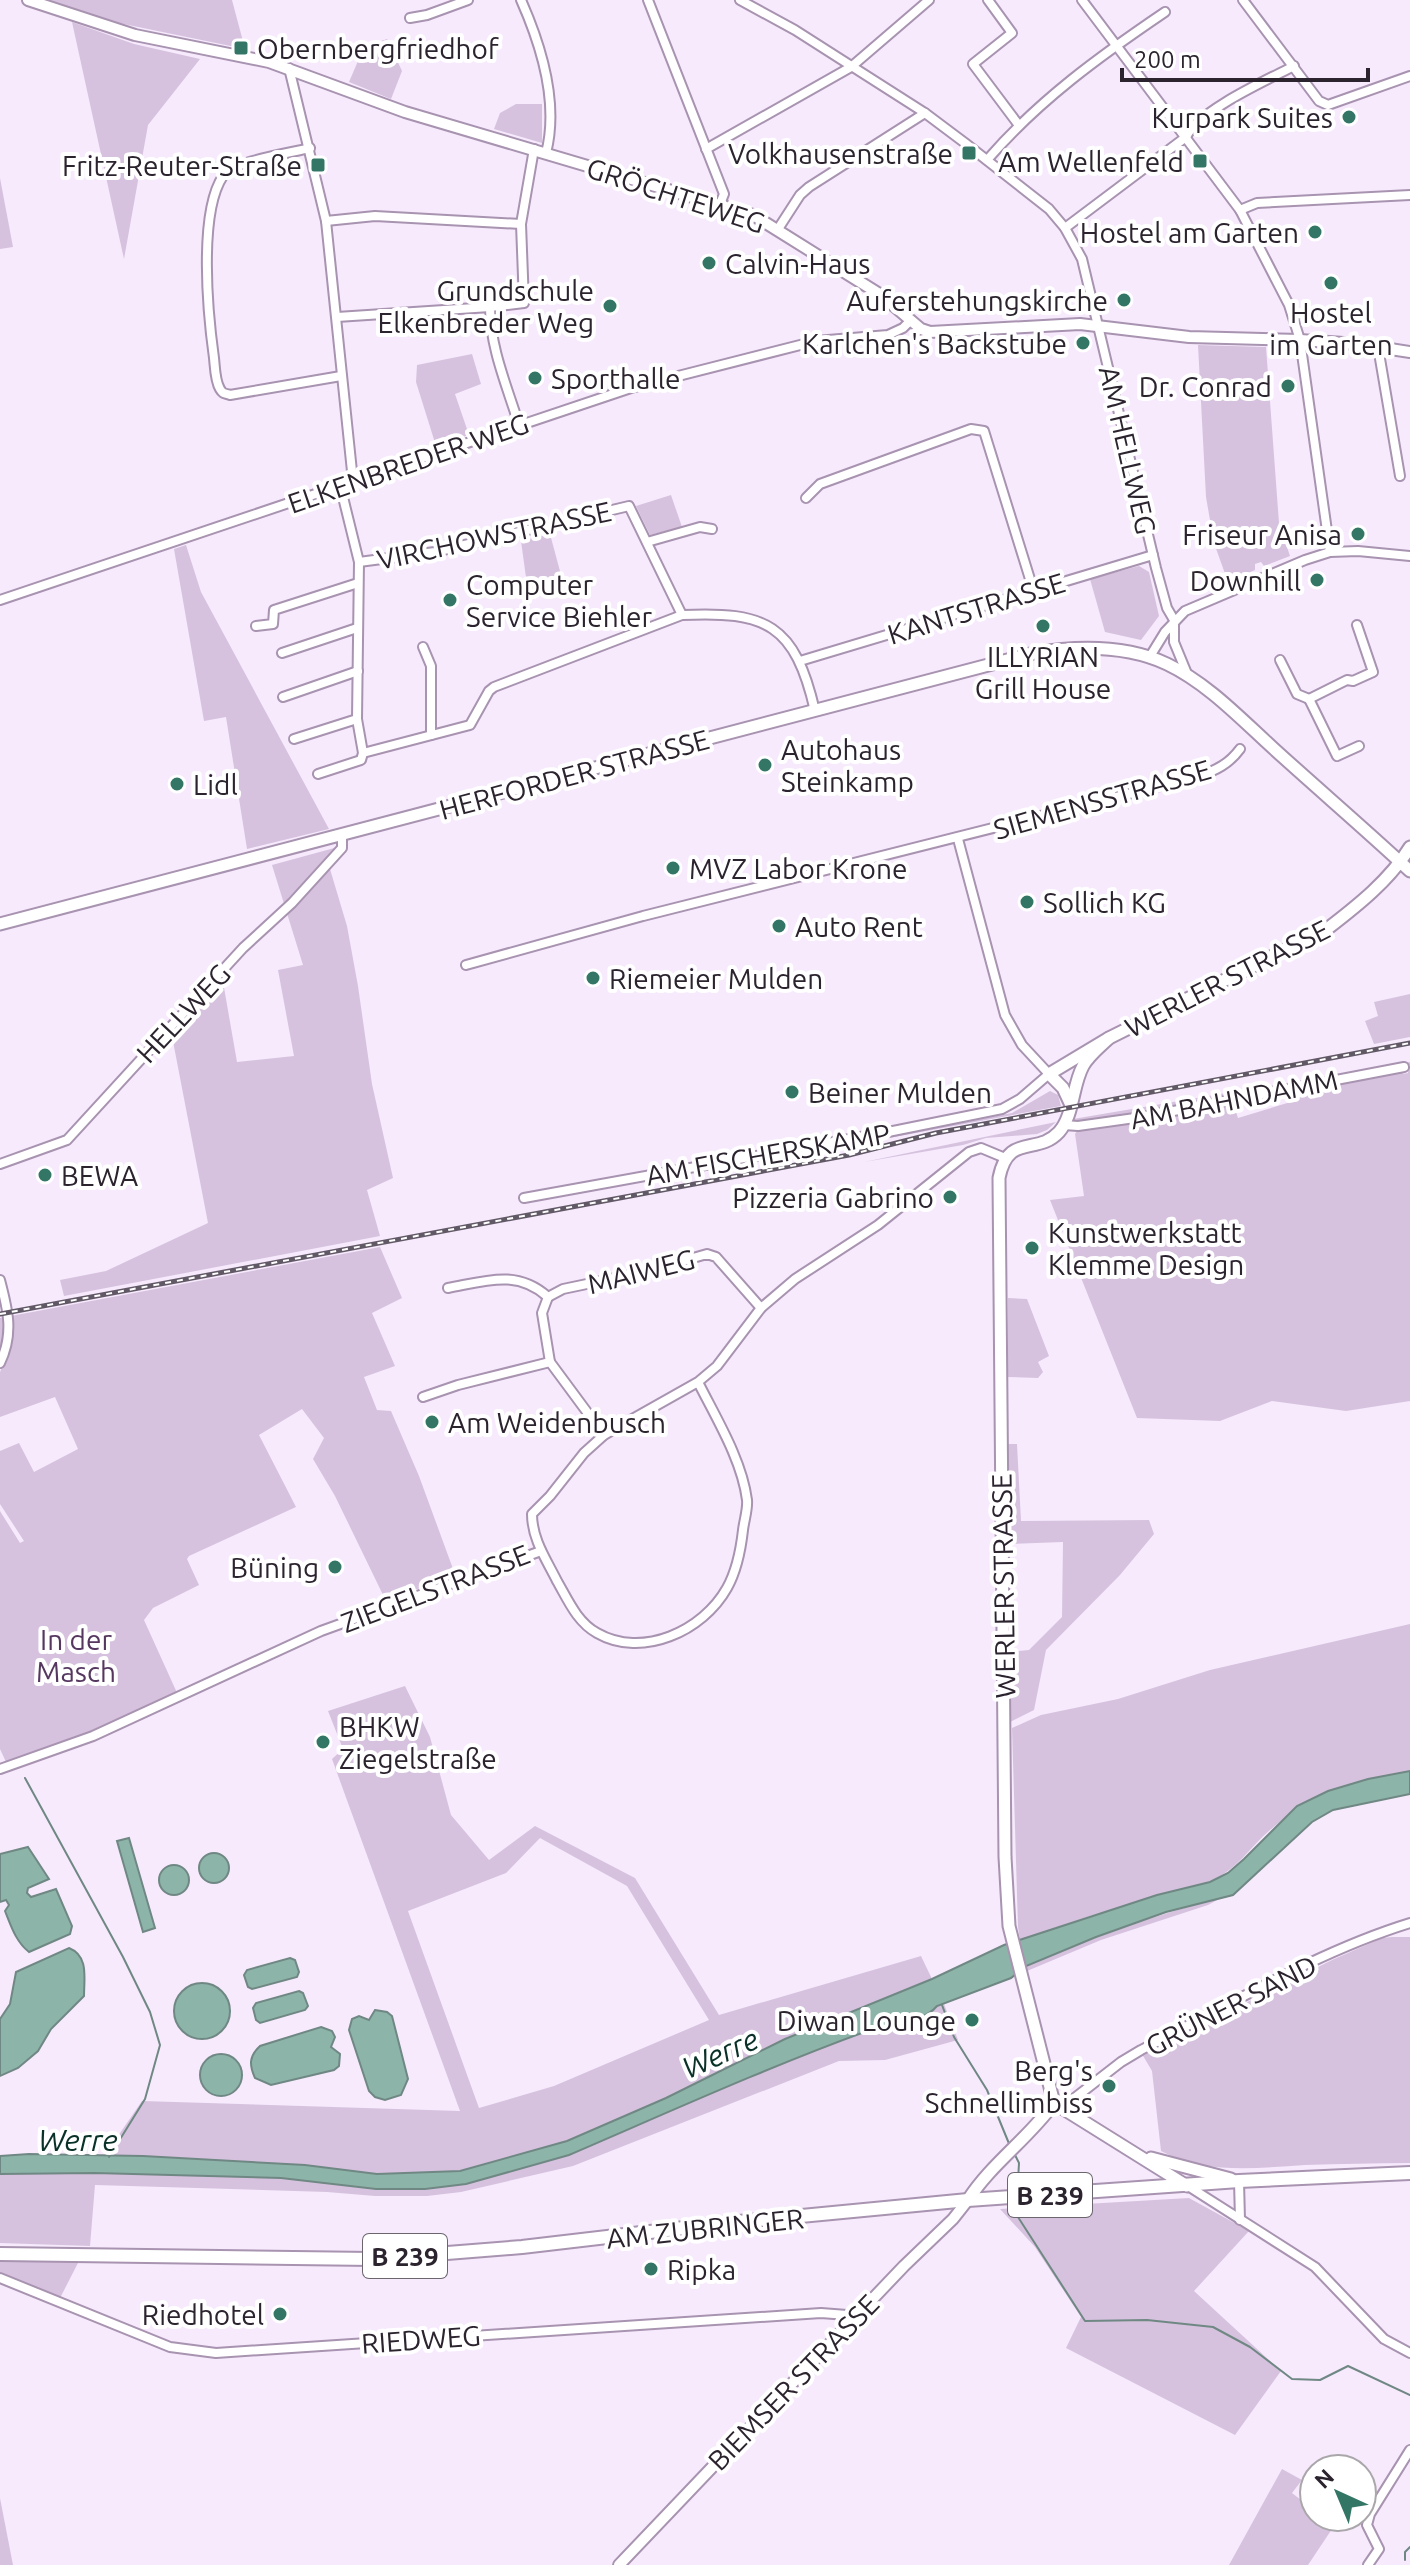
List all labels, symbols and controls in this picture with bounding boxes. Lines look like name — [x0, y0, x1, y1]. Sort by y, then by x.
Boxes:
scale bar — [1122, 32, 1368, 82]
place label: Obernbergfriedhof — [257, 33, 499, 64]
marker: Obernbergfriedhof — [232, 39, 250, 57]
text: 200 m — [1134, 46, 1201, 73]
place label: Kurpark Suites — [1152, 102, 1333, 133]
marker: Kurpark Suites — [1340, 108, 1358, 126]
place label: Volkhausenstraße — [728, 138, 953, 169]
marker: Volkhausenstraße — [960, 144, 978, 162]
place label: Am Wellenfeld — [998, 146, 1184, 177]
place label: Fritz-Reuter-Straße — [62, 150, 302, 181]
street label: GRÖCHTEWEG — [583, 152, 769, 238]
marker: Am Wellenfeld — [1191, 152, 1209, 170]
marker: Fritz-Reuter-Straße — [309, 156, 327, 174]
place label: Hostel am Garten — [1080, 217, 1299, 248]
marker: Hostel am Garten — [1306, 223, 1324, 241]
place label: Calvin-Haus — [725, 248, 871, 279]
marker: Calvin-Haus — [700, 254, 718, 272]
marker: Hostel im Garten — [1322, 274, 1340, 292]
place label: Grundschule Elkenbreder Weg — [378, 275, 594, 338]
place label: Auferstehungskirche — [846, 285, 1108, 316]
marker: Auferstehungskirche — [1115, 291, 1133, 309]
marker: Grundschule Elkenbreder Weg — [601, 297, 619, 315]
place label: Hostel im Garten — [1269, 297, 1393, 360]
place label: Karlchen's Backstube — [802, 328, 1067, 359]
marker: Karlchen's Backstube — [1074, 334, 1092, 352]
place label: Sporthalle — [551, 363, 681, 394]
street label: AM HELLWEG — [1094, 363, 1162, 537]
marker: Sporthalle — [526, 369, 544, 387]
place label: Dr. Conrad — [1139, 371, 1272, 402]
marker: Dr. Conrad — [1279, 377, 1297, 395]
street label: ELKENBREDER WEG — [283, 407, 533, 519]
street label: VIRCHOWSTRASSE — [374, 495, 614, 575]
place label: Friseur Anisa — [1182, 519, 1342, 550]
marker: Friseur Anisa — [1349, 525, 1367, 543]
place label: Downhill — [1190, 565, 1301, 596]
street label: KANTSTRASSE — [884, 566, 1068, 650]
place label: Computer Service Biehler — [466, 569, 652, 632]
marker: Downhill — [1308, 571, 1326, 589]
marker: Computer Service Biehler — [441, 591, 459, 609]
marker: ILLYRIAN Grill House — [1034, 617, 1052, 635]
place label: ILLYRIAN Grill House — [975, 641, 1111, 704]
street label: HERFORDER STRASSE — [436, 723, 712, 825]
place label: Autohaus Steinkamp — [781, 734, 914, 797]
street label: SIEMENSSTRASSE — [990, 753, 1214, 845]
marker: Autohaus Steinkamp — [756, 756, 774, 774]
place label: Lidl — [193, 769, 238, 800]
marker: Lidl — [168, 775, 186, 793]
place label: MVZ Labor Krone — [689, 853, 907, 884]
marker: MVZ Labor Krone — [664, 859, 682, 877]
place label: Sollich KG — [1043, 887, 1166, 918]
marker: Sollich KG — [1018, 893, 1036, 911]
place label: Auto Rent — [795, 911, 923, 942]
street label: WERLER STRASSE — [1120, 913, 1334, 1043]
marker: Auto Rent — [770, 917, 788, 935]
street label: HELLWEG — [130, 958, 236, 1068]
place label: Riemeier Mulden — [609, 963, 823, 994]
marker: Riemeier Mulden — [584, 969, 602, 987]
street label: AM BAHNDAMM — [1128, 1064, 1340, 1134]
place label: Beiner Mulden — [808, 1077, 992, 1108]
marker: Beiner Mulden — [783, 1083, 801, 1101]
street label: AM FISCHERSKAMP — [644, 1117, 892, 1191]
place label: BEWA — [61, 1160, 138, 1191]
marker: BEWA — [36, 1166, 54, 1184]
place label: Pizzeria Gabrino — [732, 1182, 934, 1213]
marker: Pizzeria Gabrino — [941, 1188, 959, 1206]
place label: Kunstwerkstatt Klemme Design — [1048, 1217, 1244, 1280]
marker: Kunstwerkstatt Klemme Design — [1023, 1239, 1041, 1257]
street label: MAIWEG — [584, 1243, 698, 1299]
place label: Am Weidenbusch — [448, 1407, 666, 1438]
marker: Am Weidenbusch — [423, 1413, 441, 1431]
street label: WERLER STRASSE — [986, 1473, 1020, 1699]
street label: ZIEGELSTRASSE — [336, 1538, 534, 1638]
place label: Büning — [230, 1552, 319, 1583]
marker: Büning — [326, 1558, 344, 1576]
park label: In der Masch — [36, 1624, 116, 1687]
place label: BHKW Ziegelstraße — [339, 1711, 497, 1774]
marker: BHKW Ziegelstraße — [314, 1733, 332, 1751]
street label: GRÜNER SAND — [1140, 1949, 1322, 2061]
place label: Diwan Lounge — [777, 2005, 956, 2036]
marker: Diwan Lounge — [963, 2011, 981, 2029]
water label: Werre — [677, 2021, 763, 2085]
place label: Berg's Schnellimbiss — [925, 2055, 1093, 2118]
marker: Berg's Schnellimbiss — [1100, 2077, 1118, 2095]
water label: Werre — [38, 2123, 118, 2157]
road number: B 239 — [1008, 2173, 1092, 2217]
street label: AM ZUBRINGER — [605, 2202, 805, 2254]
road number: B 239 — [363, 2234, 447, 2278]
place label: Ripka — [667, 2254, 736, 2285]
marker: Ripka — [642, 2260, 660, 2278]
street label: BIEMSER STRASSE — [701, 2288, 885, 2476]
place label: Riedhotel — [142, 2299, 264, 2330]
marker: Riedhotel — [271, 2305, 289, 2323]
street label: RIEDWEG — [360, 2319, 482, 2359]
north arrow — [1298, 2453, 1378, 2533]
text: N — [1309, 2464, 1338, 2493]

